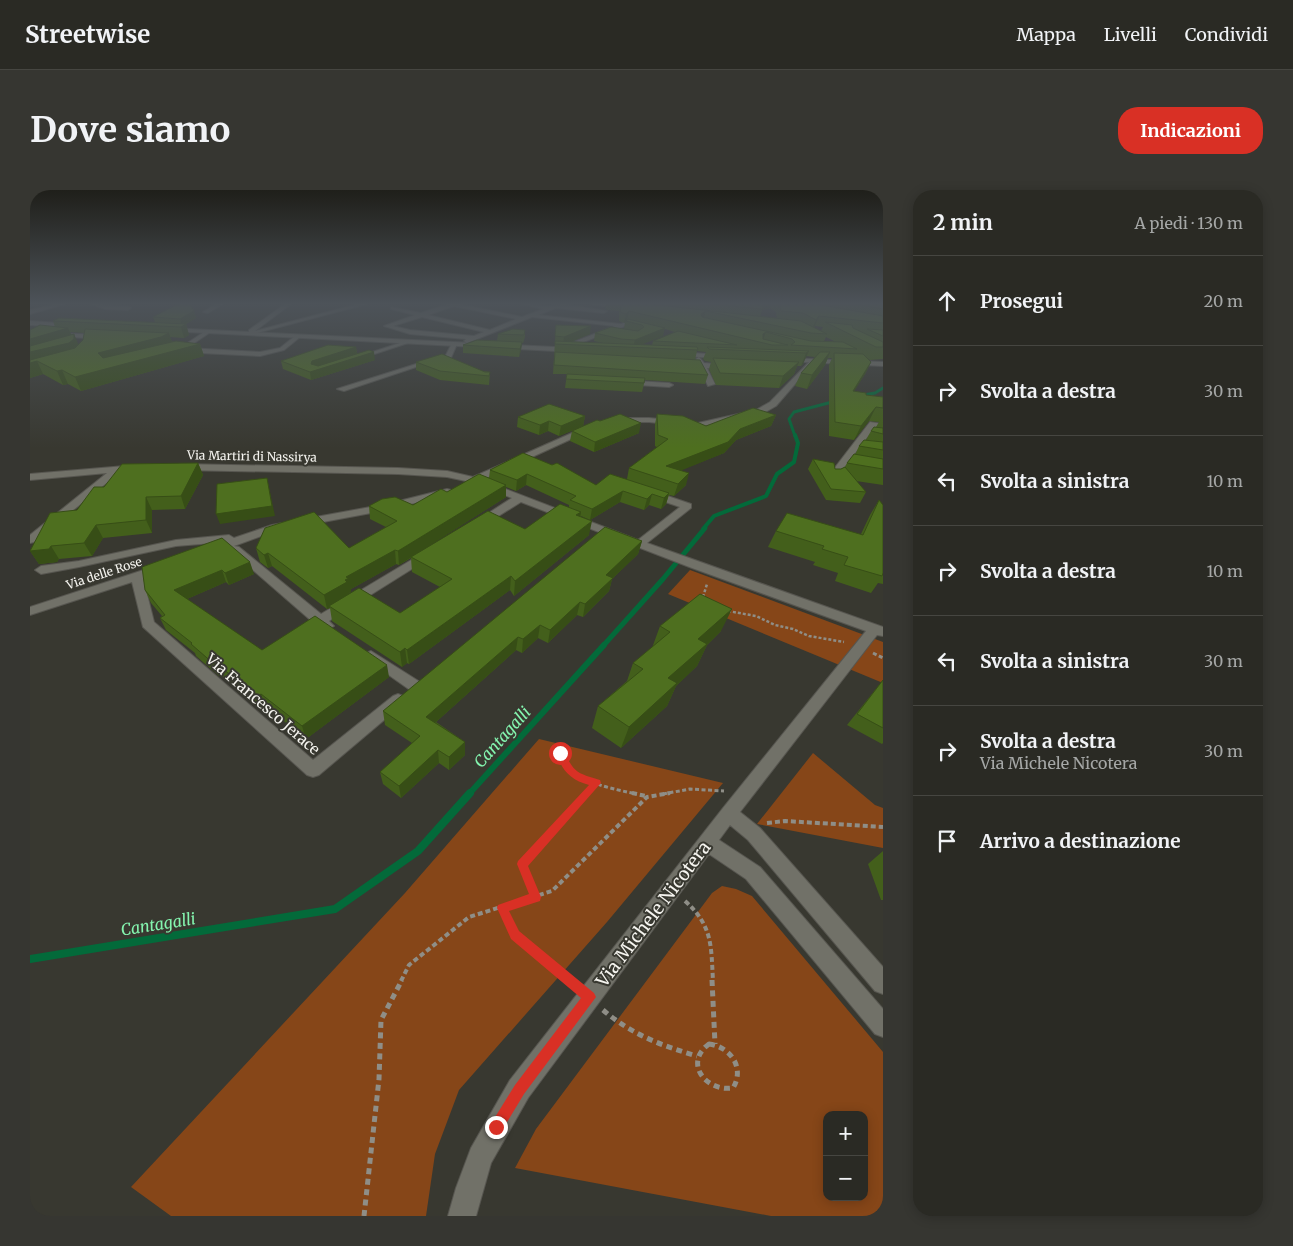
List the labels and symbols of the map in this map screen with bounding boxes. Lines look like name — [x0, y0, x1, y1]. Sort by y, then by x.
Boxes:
street label: Via Martiri di Nassirya — [186, 447, 318, 465]
street label: Via delle Rose — [63, 554, 144, 593]
street label: Via Francesco Jerace — [201, 649, 324, 759]
water label: Cantagalli — [469, 702, 535, 772]
route start — [549, 742, 572, 765]
street label: Via Michele Nicotera — [590, 836, 716, 992]
water label: Cantagalli — [119, 908, 197, 940]
route end — [485, 1116, 508, 1139]

